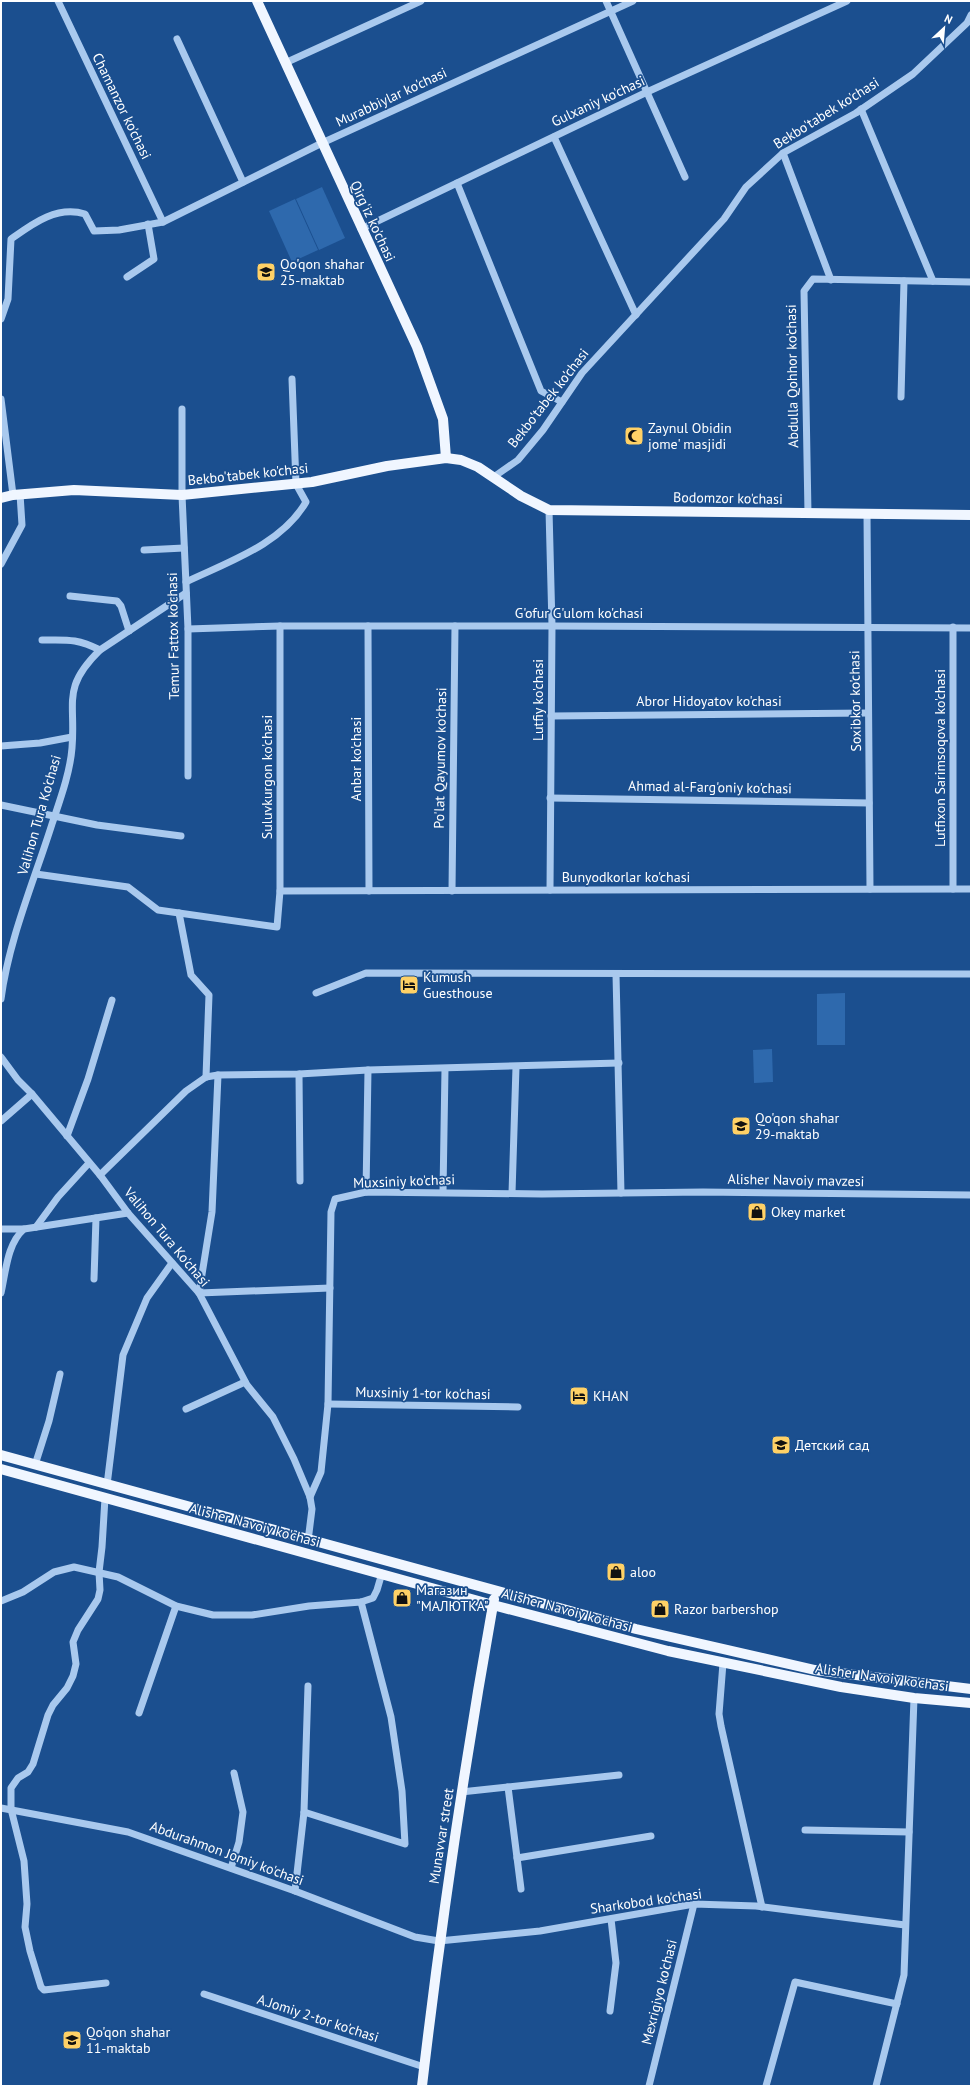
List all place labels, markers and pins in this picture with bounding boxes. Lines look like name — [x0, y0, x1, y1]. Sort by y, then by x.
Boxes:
place label: Qo'qon shahar 25-maktab — [280, 255, 364, 289]
school or university icon: Qo'qon shahar 25-maktab — [255, 261, 277, 283]
place label: Zaynul Obidin jome' masjidi — [648, 419, 732, 453]
mosque icon: Zaynul Obidin jome' masjidi — [623, 425, 645, 447]
place label: Kumush Guesthouse — [423, 968, 493, 1002]
hotel icon: Kumush Guesthouse — [398, 974, 420, 996]
place label: Qo'qon shahar 29-maktab — [755, 1109, 839, 1143]
school or university icon: Qo'qon shahar 29-maktab — [730, 1115, 752, 1137]
shop icon: Okey market — [746, 1201, 768, 1223]
place label: Okey market — [771, 1203, 845, 1221]
hotel icon: KHAN — [568, 1385, 590, 1407]
place label: KHAN — [593, 1387, 629, 1405]
school or university icon: Детский сад — [770, 1434, 792, 1456]
place label: Детский сад — [795, 1436, 870, 1454]
shop icon: aloo — [605, 1561, 627, 1583]
place label: aloo — [630, 1563, 656, 1581]
place label: Магазин "МАЛЮТКА" — [416, 1581, 488, 1615]
shop icon: Магазин "МАЛЮТКА" — [391, 1587, 413, 1609]
shop icon: Razor barbershop — [649, 1598, 671, 1620]
place label: Razor barbershop — [674, 1600, 779, 1618]
place label: Qo'qon shahar 11-maktab — [86, 2023, 170, 2057]
school or university icon: Qo'qon shahar 11-maktab — [61, 2029, 83, 2051]

